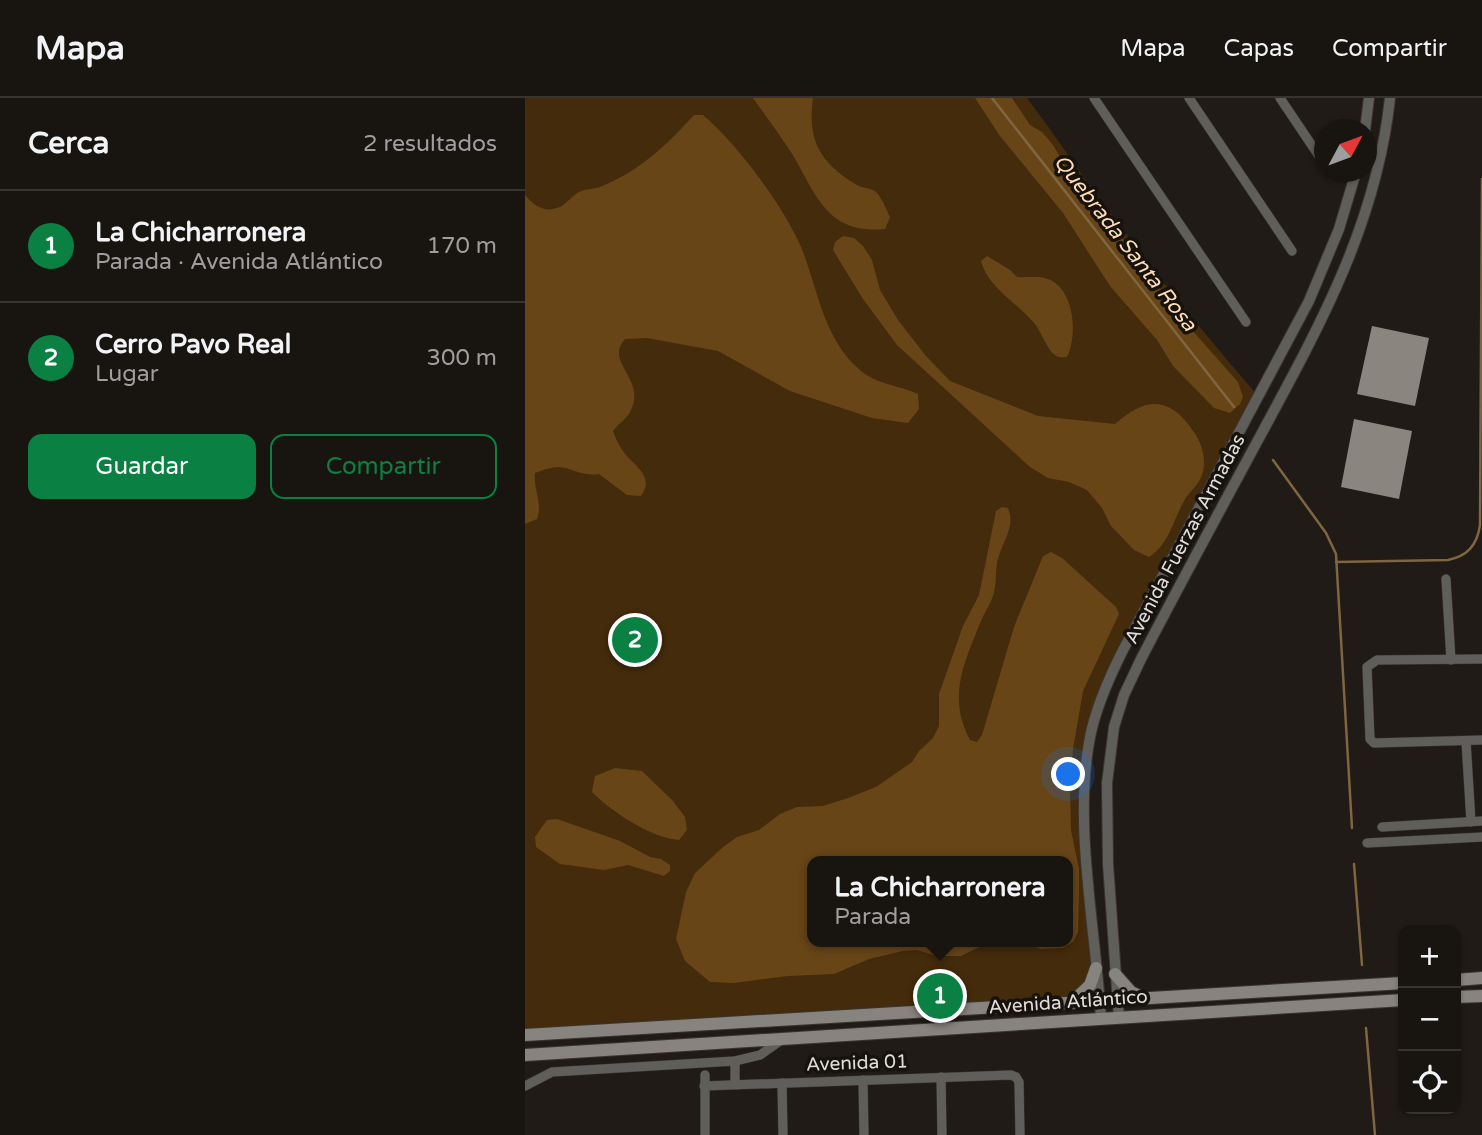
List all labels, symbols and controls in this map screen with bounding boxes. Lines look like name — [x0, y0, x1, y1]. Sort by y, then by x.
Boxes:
text: Mapa — [35, 29, 125, 68]
text: Mapa — [1120, 34, 1186, 63]
text: Capas — [1224, 34, 1294, 63]
text: Compartir — [1332, 34, 1447, 63]
north arrow — [1314, 119, 1377, 182]
text: Cerca — [28, 125, 109, 162]
text: 2 resultados — [363, 130, 497, 158]
water label: Quebrada Santa Rosa — [1048, 150, 1202, 337]
text: La Chicharronera — [95, 217, 306, 248]
text: 1 — [44, 232, 58, 260]
text: 170 m — [427, 232, 497, 260]
text: Parada · Avenida Atlántico — [95, 248, 383, 276]
text: Cerro Pavo Real — [95, 329, 291, 360]
text: 2 — [44, 344, 58, 372]
text: 300 m — [427, 344, 497, 372]
text: Lugar — [95, 360, 159, 388]
street label: Avenida Fuerzas Armadas — [1120, 431, 1250, 647]
button: Guardar — [28, 434, 256, 499]
button: Compartir — [270, 434, 497, 499]
pin: 2 — [612, 614, 658, 666]
your location — [1051, 757, 1085, 791]
popup — [807, 856, 1073, 947]
text: La Chicharronera — [834, 872, 1046, 903]
text: Parada — [834, 903, 911, 931]
map controls — [1398, 925, 1461, 1114]
button: + — [1398, 925, 1461, 988]
pin: 1 — [917, 970, 963, 1022]
street label: Avenida Atlántico — [988, 985, 1148, 1019]
button: − — [1398, 988, 1461, 1051]
street label: Avenida 01 — [806, 1050, 908, 1076]
button: locate — [1398, 1051, 1461, 1114]

